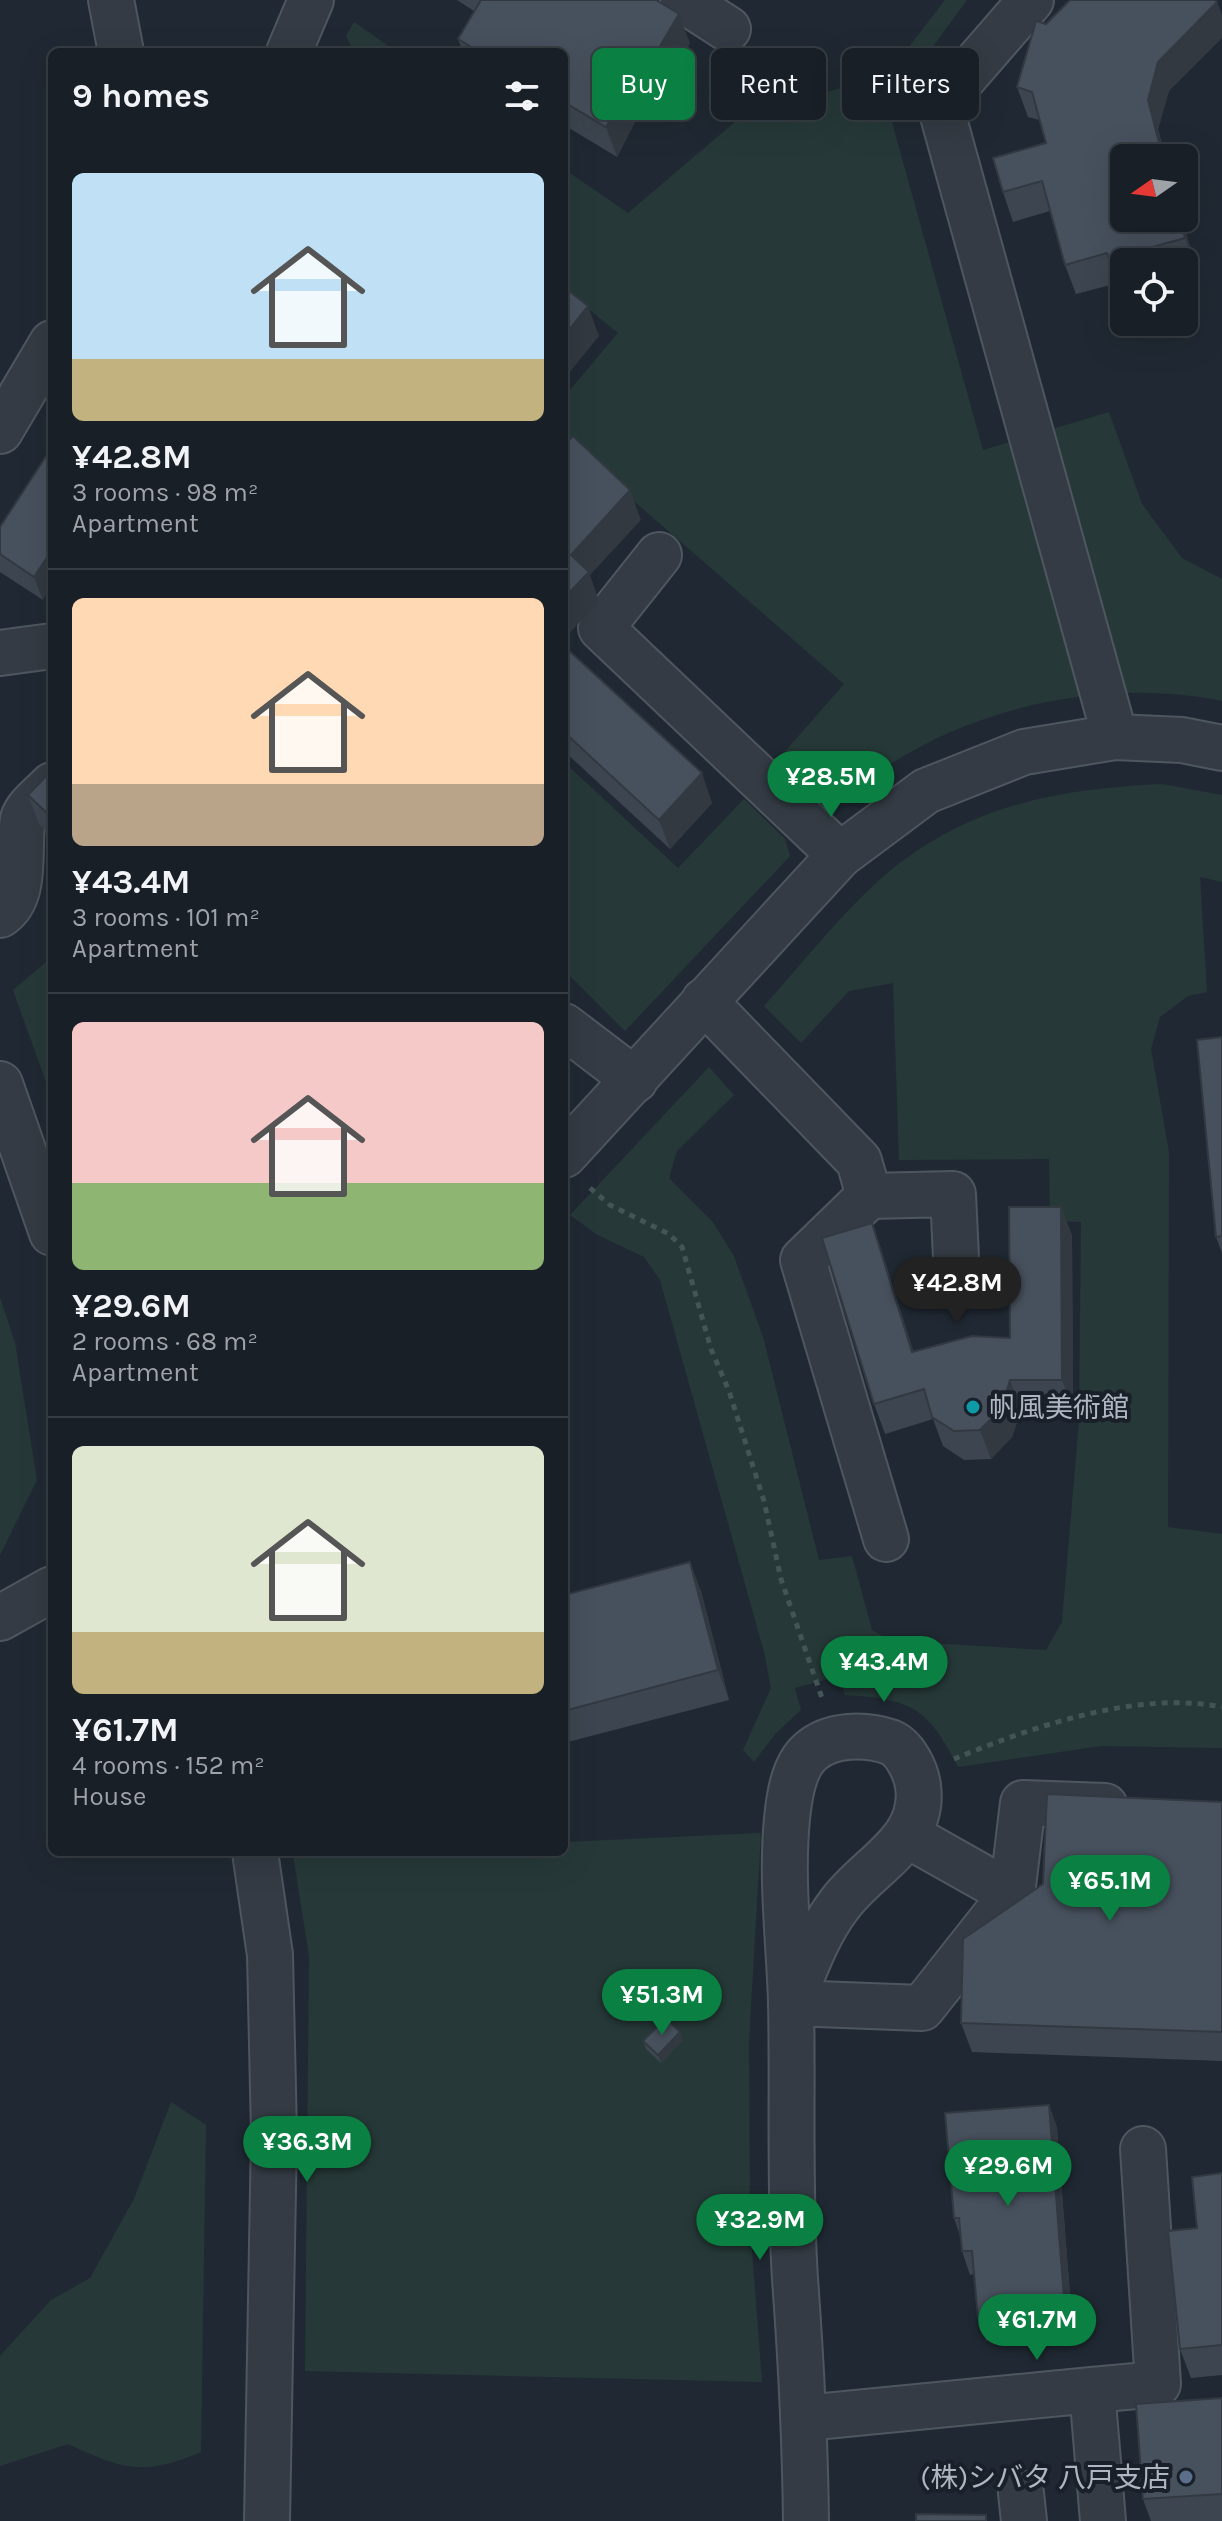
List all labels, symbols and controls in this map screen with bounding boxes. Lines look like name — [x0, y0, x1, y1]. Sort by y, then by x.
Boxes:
chip: Buy — [592, 48, 695, 120]
chip: Rent — [711, 48, 826, 120]
chip: Filters — [842, 48, 979, 120]
icon: filters — [500, 74, 544, 118]
text: 9 homes — [72, 76, 210, 116]
north arrow — [1110, 144, 1198, 232]
map controls — [1110, 144, 1198, 336]
icon: home — [236, 225, 380, 369]
button: locate — [1110, 248, 1198, 336]
text: ¥42.8M — [72, 437, 192, 477]
text: 3 rooms · 98 m² — [72, 477, 258, 508]
text: Apartment — [72, 508, 199, 539]
icon: home — [236, 650, 380, 794]
pin: ¥28.5M — [766, 751, 896, 819]
text: ¥28.5M — [785, 761, 877, 792]
text: ¥43.4M — [72, 862, 191, 902]
text: 3 rooms · 101 m² — [72, 902, 260, 933]
text: Apartment — [72, 933, 199, 964]
icon: home — [236, 1074, 380, 1218]
pin: ¥42.8M — [892, 1257, 1022, 1325]
text: ¥42.8M — [911, 1267, 1003, 1298]
text: ¥29.6M — [72, 1286, 191, 1326]
text: 2 rooms · 68 m² — [72, 1326, 258, 1357]
text: Apartment — [72, 1357, 199, 1388]
place label: 帆風美術館 — [989, 1391, 1129, 1424]
marker: 帆風美術館 — [964, 1398, 982, 1416]
icon: home — [236, 1498, 380, 1642]
pin: ¥43.4M — [819, 1636, 949, 1704]
text: ¥43.4M — [839, 1646, 929, 1677]
text: ¥61.7M — [72, 1710, 179, 1750]
text: 4 rooms · 152 m² — [72, 1750, 265, 1781]
text: House — [72, 1781, 146, 1812]
pin: ¥65.1M — [1045, 1855, 1175, 1923]
text: ¥65.1M — [1068, 1865, 1152, 1896]
pin: ¥51.3M — [597, 1969, 727, 2037]
text: ¥51.3M — [620, 1979, 704, 2010]
pin: ¥36.3M — [242, 2116, 372, 2184]
text: ¥36.3M — [261, 2126, 353, 2157]
pin: ¥29.6M — [943, 2140, 1073, 2208]
text: ¥29.6M — [963, 2150, 1053, 2181]
pin: ¥32.9M — [695, 2194, 825, 2262]
text: ¥32.9M — [714, 2204, 806, 2235]
pin: ¥61.7M — [972, 2294, 1102, 2362]
text: ¥61.7M — [996, 2304, 1078, 2335]
place label: (株)シバタ 八戸支店 — [920, 2461, 1170, 2494]
marker: (株)シバタ 八戸支店 — [1177, 2468, 1195, 2486]

